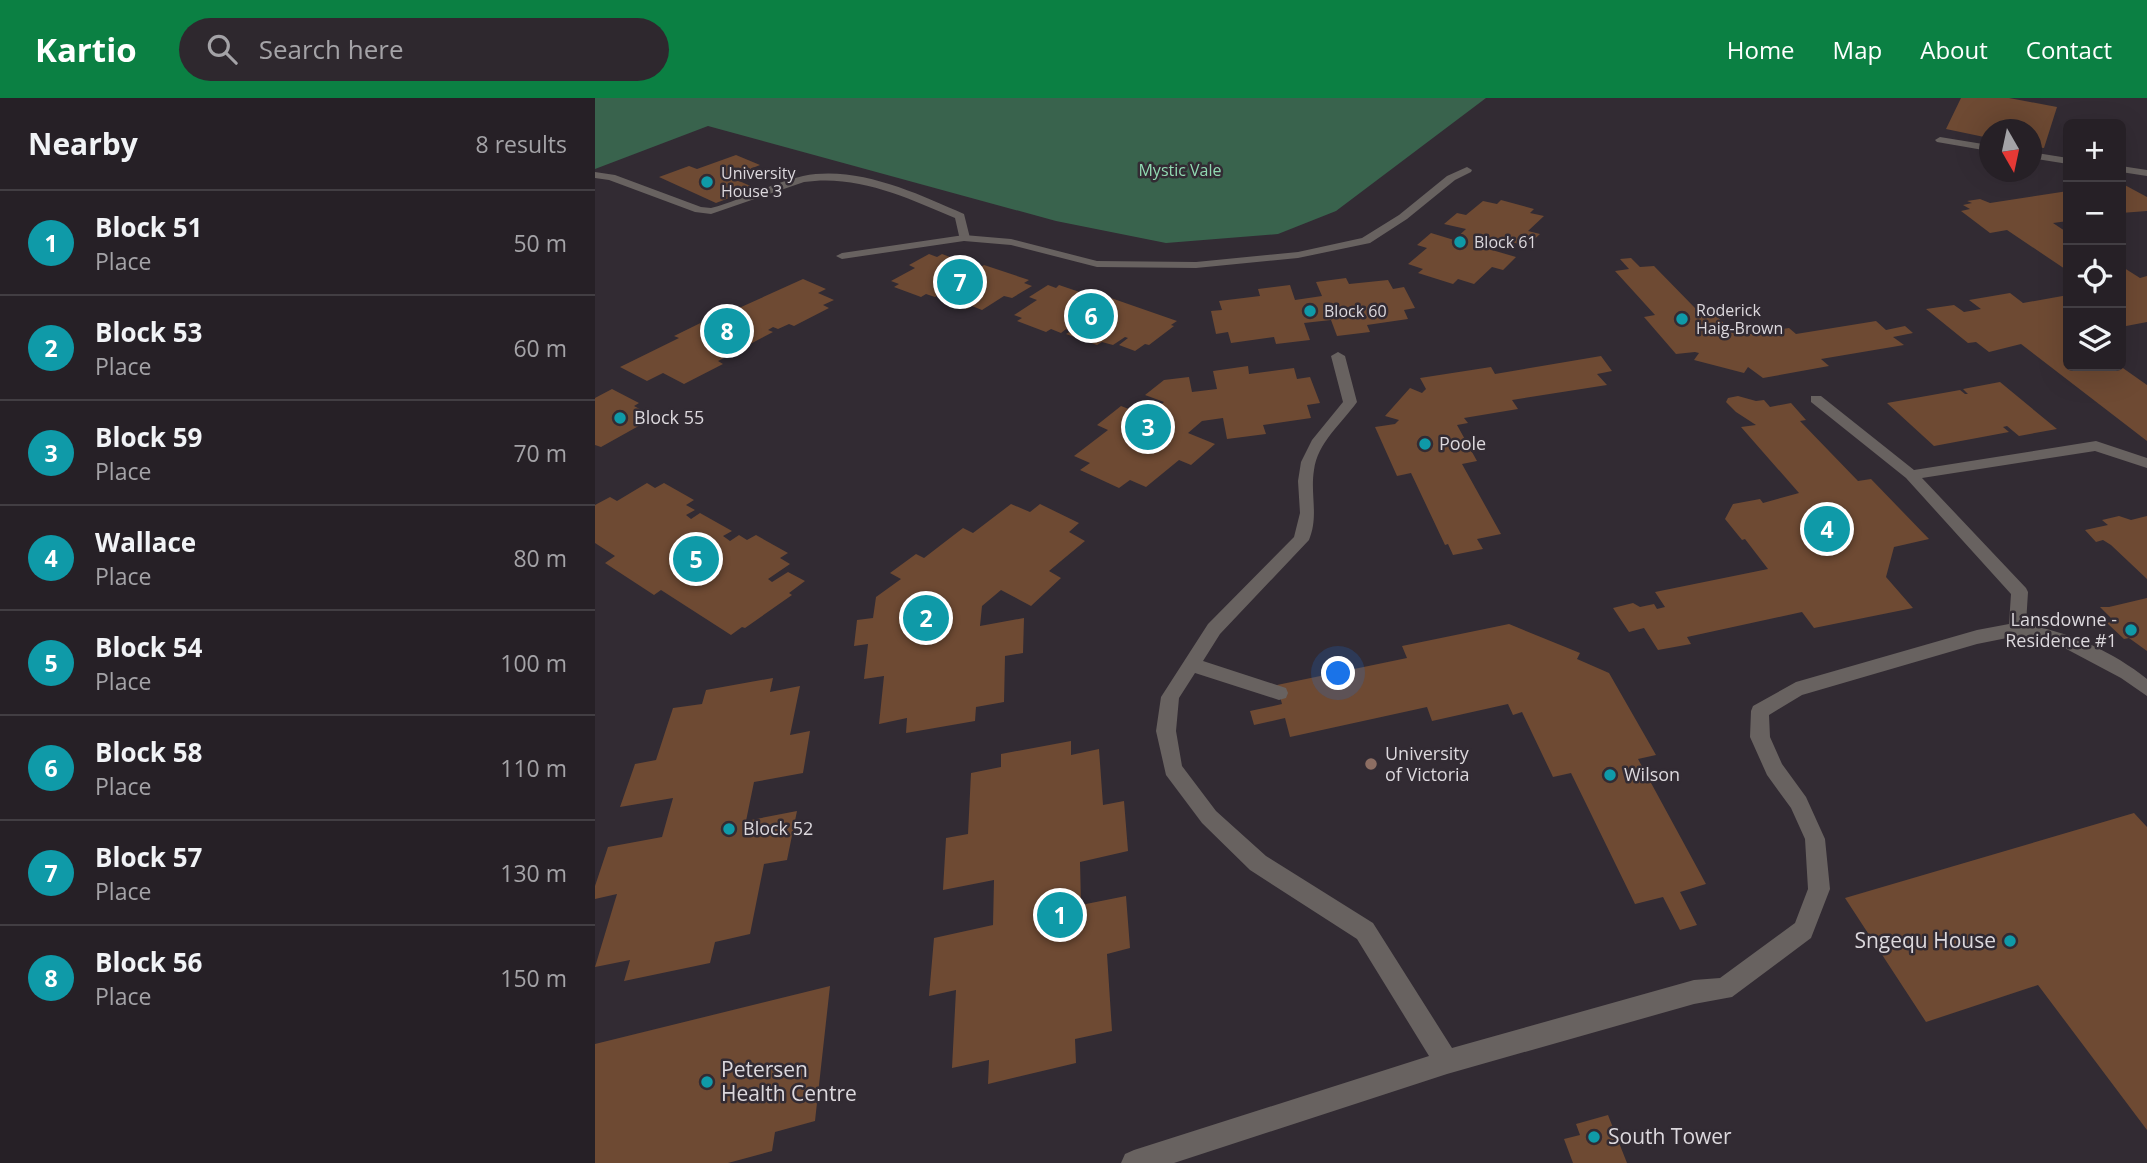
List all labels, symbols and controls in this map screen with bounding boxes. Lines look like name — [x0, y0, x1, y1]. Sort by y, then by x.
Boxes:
search box — [179, 18, 669, 81]
text: Kartio — [35, 27, 137, 72]
icon: search — [203, 30, 241, 68]
text: Search here — [259, 31, 404, 67]
text: Home — [1727, 33, 1795, 66]
text: Map — [1833, 33, 1882, 66]
text: About — [1920, 33, 1988, 66]
text: Contact — [2026, 33, 2112, 66]
north arrow — [1979, 119, 2042, 182]
map controls — [2063, 119, 2126, 371]
button: + — [2063, 119, 2126, 182]
text: Nearby — [28, 123, 138, 164]
text: 8 results — [476, 128, 567, 160]
park label: Mystic Vale — [1138, 159, 1222, 181]
place label: University House 3 — [721, 162, 796, 202]
marker: University House 3 — [699, 174, 715, 190]
button: − — [2063, 182, 2126, 245]
text: Block 51 — [95, 209, 202, 245]
text: 1 — [44, 227, 58, 259]
text: 50 m — [513, 227, 567, 259]
place label: Block 61 — [1474, 231, 1537, 253]
marker: Block 61 — [1452, 234, 1468, 250]
text: Place — [95, 245, 151, 277]
button: locate — [2063, 245, 2126, 308]
pin: 7 — [937, 256, 983, 308]
pin: 6 — [1068, 290, 1114, 342]
place label: Roderick Haig-Brown — [1696, 299, 1783, 339]
place label: Block 60 — [1324, 300, 1387, 322]
marker: Block 60 — [1302, 303, 1318, 319]
pin: 8 — [704, 305, 750, 357]
button: layers — [2063, 308, 2126, 371]
marker: Roderick Haig-Brown — [1674, 311, 1690, 327]
text: Block 53 — [95, 314, 202, 350]
text: 2 — [44, 332, 58, 364]
text: 60 m — [513, 332, 567, 364]
text: Place — [95, 350, 151, 382]
pin: 3 — [1125, 401, 1171, 453]
place label: Block 55 — [634, 405, 704, 429]
marker: Block 55 — [612, 410, 628, 426]
text: Block 59 — [95, 419, 202, 455]
place label: Poole — [1439, 431, 1486, 455]
marker: Poole — [1417, 436, 1433, 452]
text: 3 — [44, 437, 58, 469]
text: 70 m — [513, 437, 567, 469]
text: Place — [95, 455, 151, 487]
pin: 4 — [1804, 503, 1850, 555]
text: Wallace — [95, 524, 196, 560]
pin: 5 — [673, 533, 719, 585]
text: 4 — [44, 542, 58, 574]
text: 80 m — [513, 542, 567, 574]
text: Place — [95, 560, 151, 592]
pin: 2 — [903, 592, 949, 644]
place label: Lansdowne - Residence #1 — [2005, 607, 2117, 652]
marker: Lansdowne - Residence #1 — [2123, 622, 2139, 638]
text: Block 54 — [95, 629, 202, 665]
text: 5 — [44, 647, 58, 679]
text: 100 m — [500, 647, 567, 679]
your location — [1321, 656, 1355, 690]
text: Place — [95, 665, 151, 697]
text: Block 58 — [95, 734, 202, 770]
place label: University of Victoria — [1385, 741, 1470, 786]
text: 6 — [44, 752, 58, 784]
text: 110 m — [500, 752, 567, 784]
marker: University of Victoria — [1363, 756, 1379, 772]
place label: Wilson — [1624, 762, 1680, 786]
marker: Wilson — [1602, 767, 1618, 783]
text: Place — [95, 770, 151, 802]
place label: Block 52 — [743, 816, 813, 840]
marker: Block 52 — [721, 821, 737, 837]
text: Block 57 — [95, 839, 202, 875]
text: 7 — [44, 857, 58, 889]
text: 130 m — [500, 857, 567, 889]
text: Place — [95, 875, 151, 907]
pin: 1 — [1037, 889, 1083, 941]
place label: Sngequ House — [1854, 926, 1996, 954]
marker: Sngequ House — [2002, 933, 2018, 949]
text: Block 56 — [95, 944, 202, 980]
text: 8 — [44, 962, 58, 994]
text: 150 m — [500, 962, 567, 994]
text: Place — [95, 980, 151, 1012]
place label: Petersen Health Centre — [721, 1055, 857, 1107]
marker: Petersen Health Centre — [699, 1074, 715, 1090]
place label: South Tower — [1608, 1122, 1732, 1150]
marker: South Tower — [1586, 1129, 1602, 1145]

